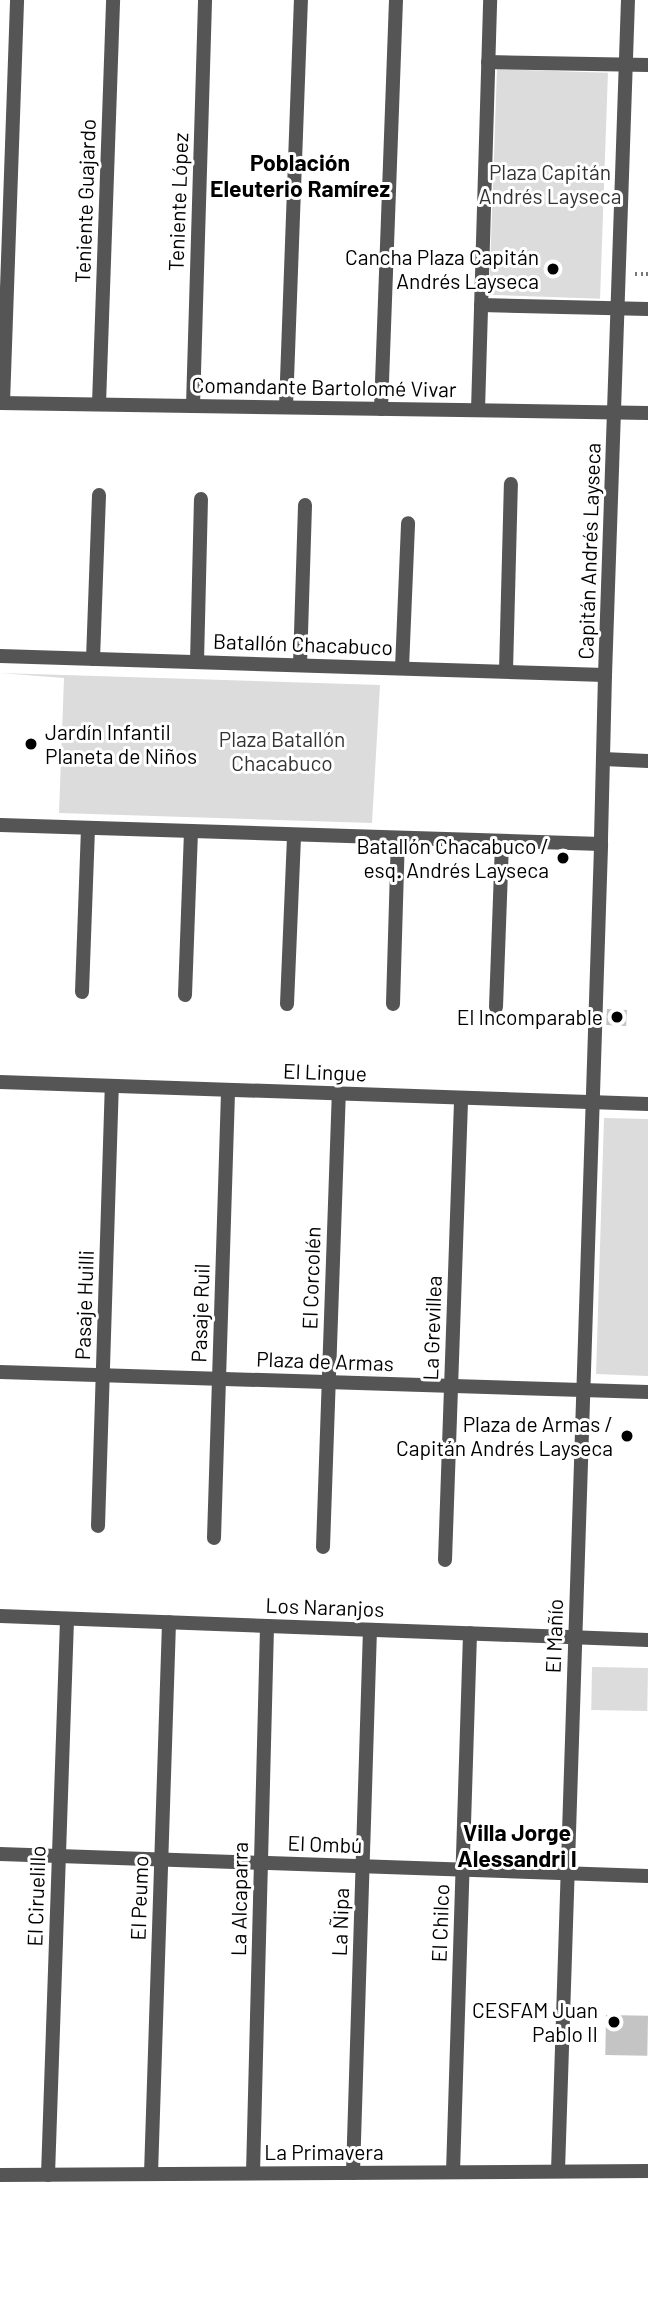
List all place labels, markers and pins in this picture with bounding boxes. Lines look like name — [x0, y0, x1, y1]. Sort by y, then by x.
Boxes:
place label: Cancha Plaza Capitán Andrés Layseca — [345, 244, 539, 294]
marker: Cancha Plaza Capitán Andrés Layseca — [545, 261, 561, 277]
place label: Jardín Infantil Planeta de Niños — [45, 719, 197, 769]
marker: Jardín Infantil Planeta de Niños — [23, 736, 39, 752]
place label: Batallón Chacabuco / esq. Andrés Layseca — [356, 833, 549, 883]
marker: Batallón Chacabuco / esq. Andrés Layseca — [555, 850, 571, 866]
place label: El Incomparable — [457, 1004, 603, 1030]
marker: El Incomparable — [609, 1009, 625, 1025]
place label: Plaza de Armas / Capitán Andrés Layseca — [396, 1411, 613, 1461]
marker: Plaza de Armas / Capitán Andrés Layseca — [619, 1428, 635, 1444]
place label: CESFAM Juan Pablo II — [472, 1997, 598, 2047]
marker: CESFAM Juan Pablo II — [604, 2012, 624, 2032]

